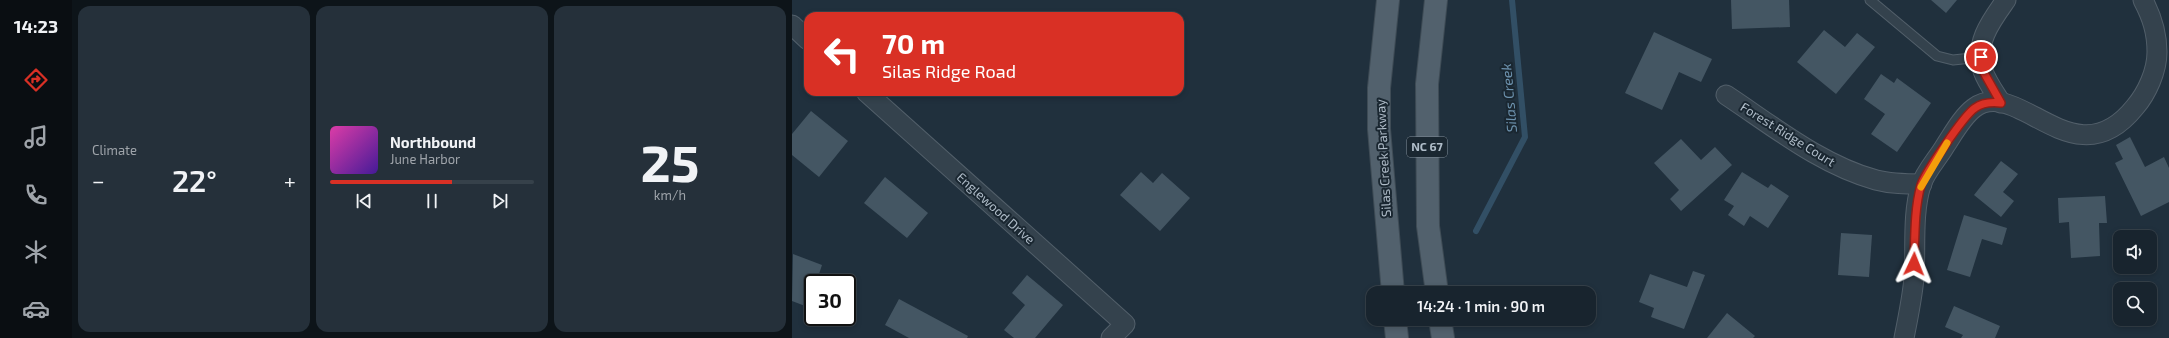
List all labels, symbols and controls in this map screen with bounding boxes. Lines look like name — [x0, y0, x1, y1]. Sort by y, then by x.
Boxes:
text: 14:23 — [14, 15, 58, 37]
text: 70 m — [882, 26, 945, 60]
icon: left — [816, 28, 868, 80]
pin — [1964, 40, 1998, 74]
icon: arrive — [1970, 46, 1992, 68]
text: Silas Ridge Road — [882, 60, 1016, 82]
water label: Silas Creek — [1497, 63, 1520, 133]
icon: directions — [22, 66, 50, 94]
street label: Silas Creek Parkway — [1372, 98, 1394, 217]
street label: Forest Ridge Court — [1738, 98, 1838, 170]
icon: music — [22, 123, 50, 151]
text: 25 — [641, 130, 699, 192]
text: Northbound — [390, 133, 476, 151]
road number: NC 67 — [1407, 137, 1447, 157]
text: Climate — [92, 142, 137, 158]
text: June Harbor — [390, 151, 460, 167]
text: 22° — [172, 162, 217, 198]
text: − — [92, 167, 105, 193]
text: + — [284, 167, 296, 193]
street label: Englewood Drive — [954, 169, 1038, 247]
icon: phone — [22, 181, 50, 209]
text: km/h — [654, 187, 686, 203]
icon: previous — [353, 190, 375, 212]
icon: pause — [421, 190, 443, 212]
icon: next — [489, 190, 511, 212]
map controls — [2113, 230, 2157, 326]
button: sound — [2113, 230, 2157, 274]
icon: climate — [22, 238, 50, 266]
position arrow — [1893, 243, 1935, 285]
speed limit sign: 30 — [804, 274, 856, 326]
button: search — [2113, 282, 2157, 326]
icon: car — [22, 295, 50, 323]
text: 14:24 · 1 min · 90 m — [1417, 297, 1545, 315]

